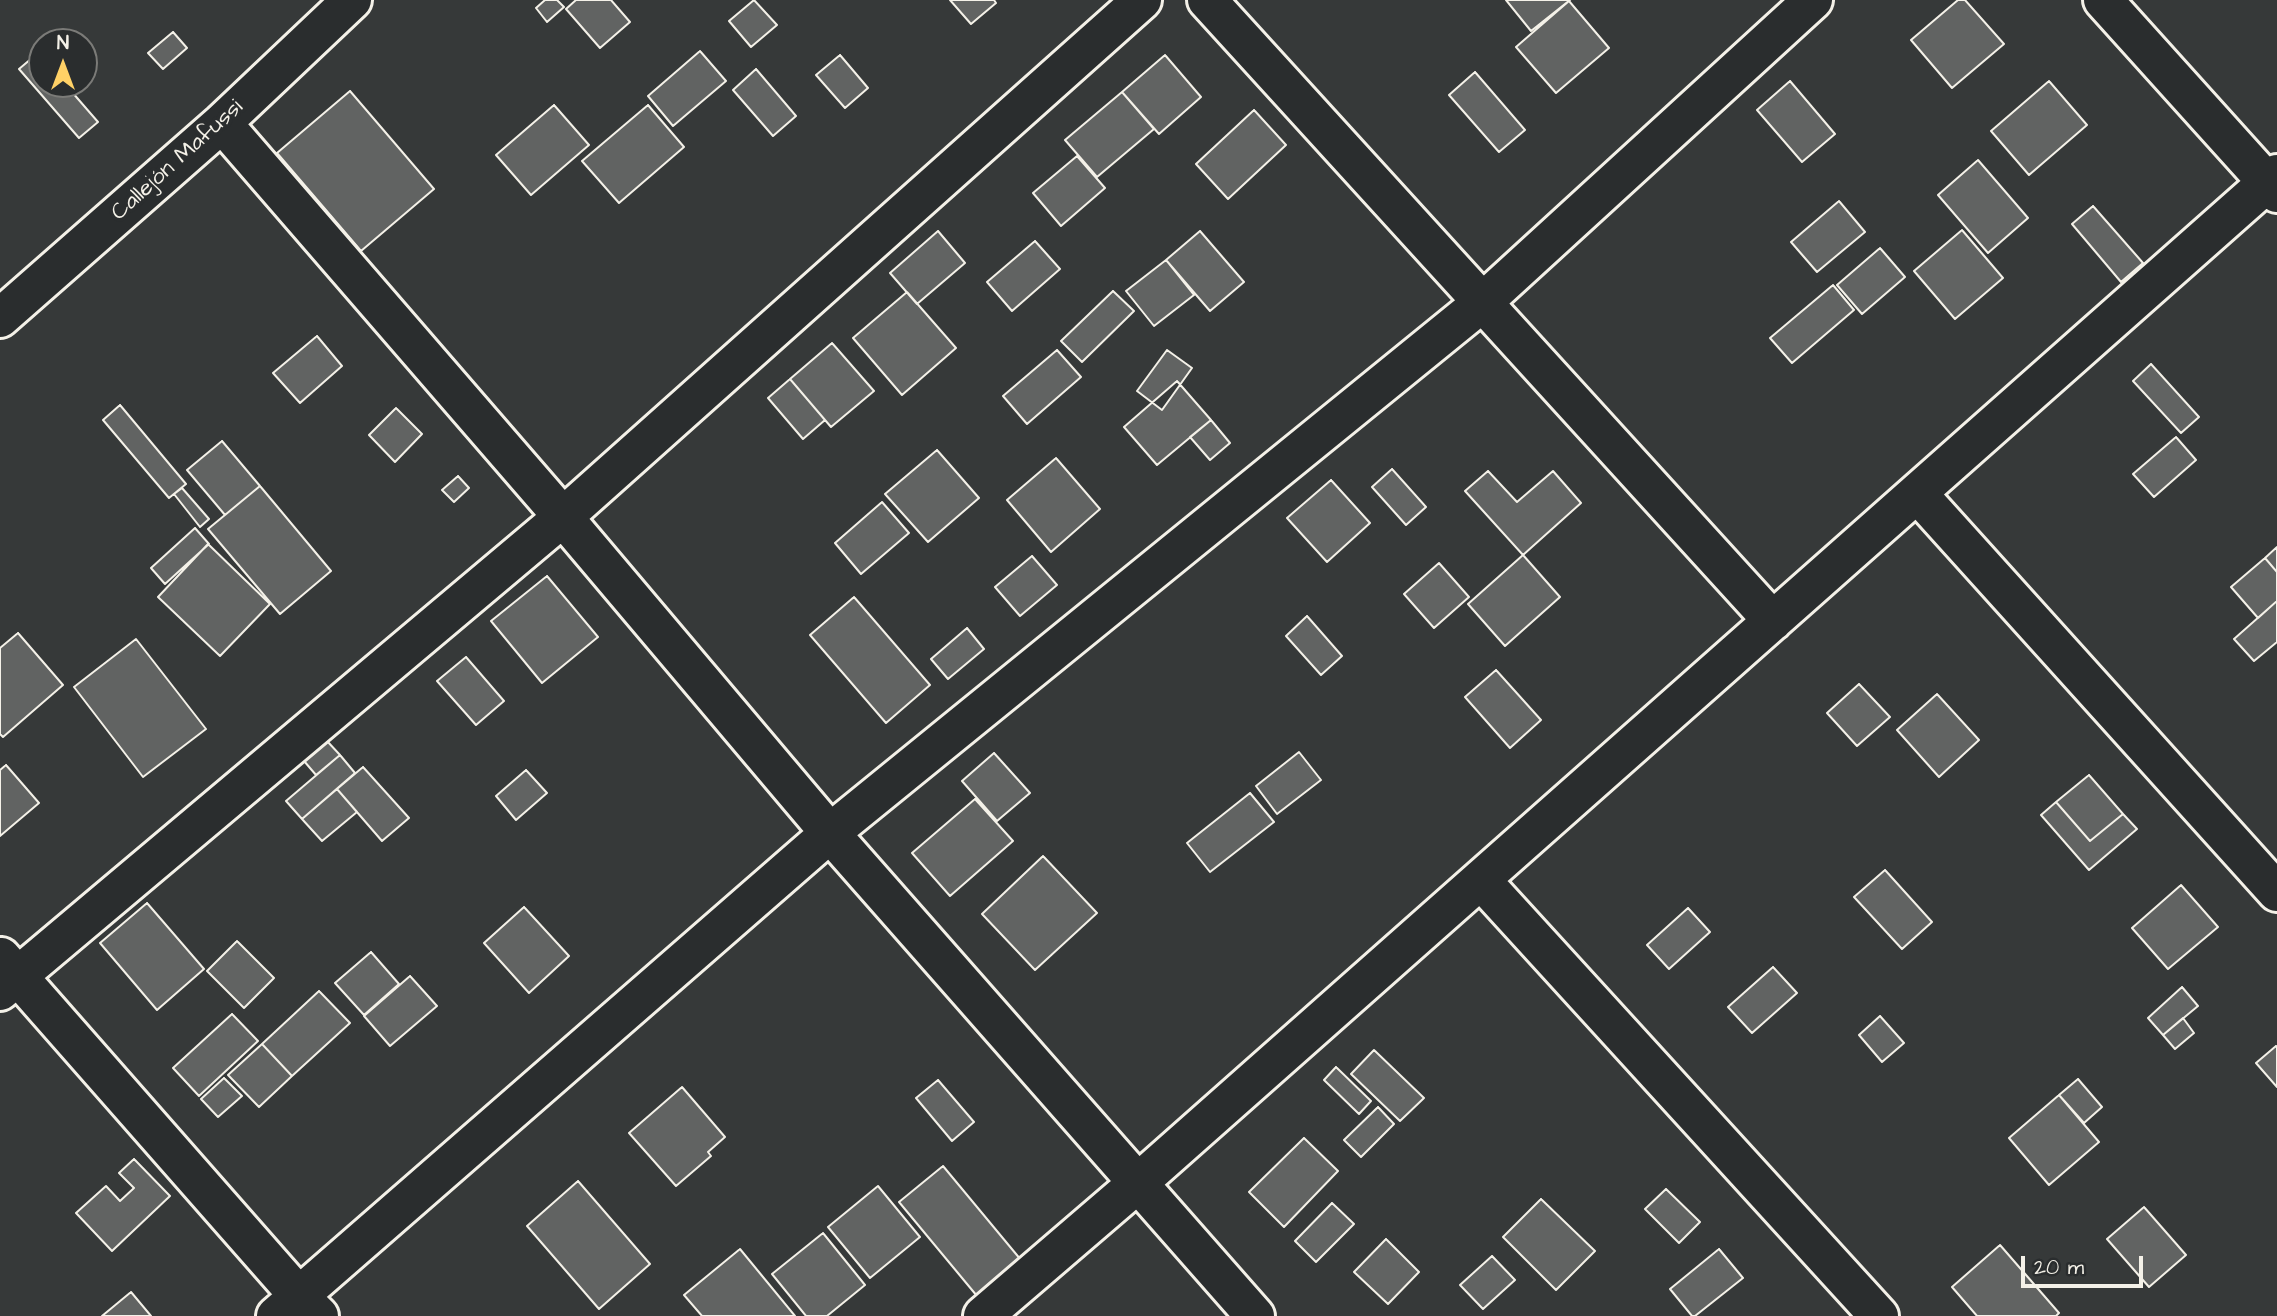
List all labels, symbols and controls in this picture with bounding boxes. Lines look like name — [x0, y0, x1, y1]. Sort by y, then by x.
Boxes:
north arrow — [28, 28, 98, 98]
text: N — [57, 30, 69, 57]
street label: Callejón Mafussi — [106, 95, 250, 227]
scale bar — [2025, 1242, 2148, 1286]
text: 20 m — [2034, 1253, 2084, 1282]

